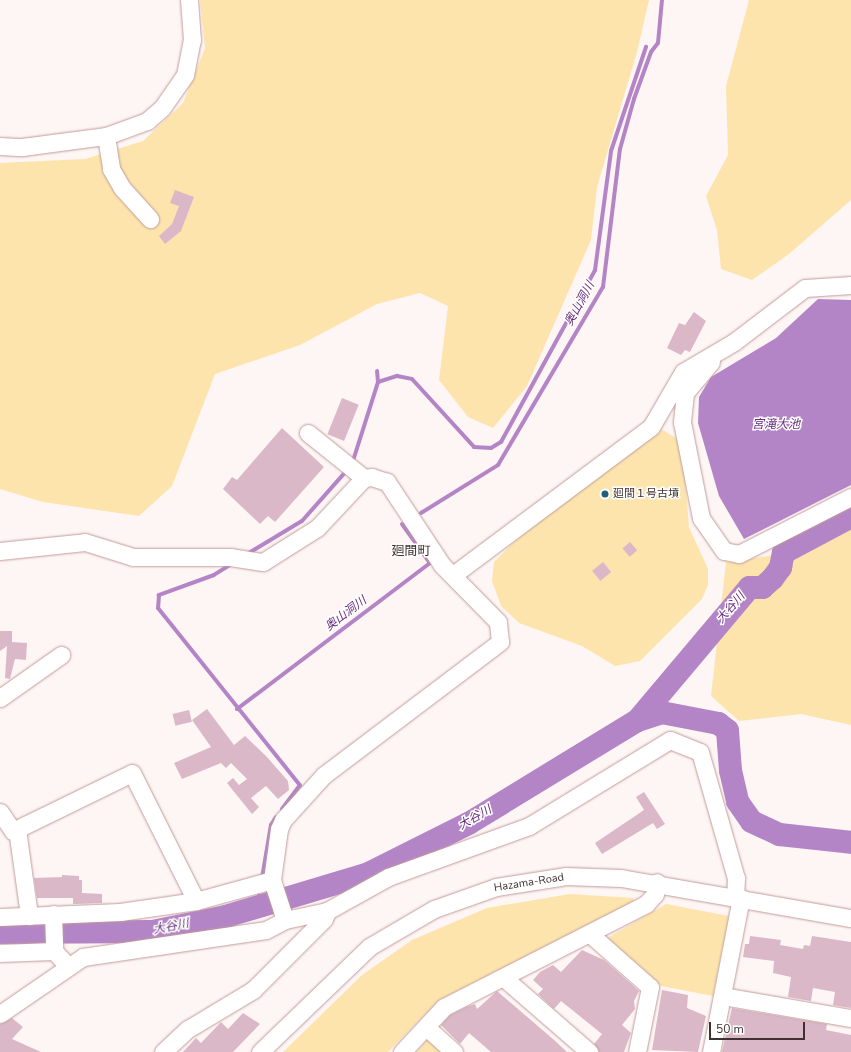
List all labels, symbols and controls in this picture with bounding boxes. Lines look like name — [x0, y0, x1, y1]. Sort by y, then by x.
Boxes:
water label: 奥山洞川 — [562, 280, 598, 328]
water label: 宮滝大池 — [752, 418, 800, 432]
place label: 廻間１号古墳 — [613, 487, 679, 501]
marker: 廻間１号古墳 — [600, 489, 610, 499]
district label: 廻間町 — [392, 543, 430, 559]
water label: 大谷川 — [714, 590, 748, 626]
water label: 奥山洞川 — [322, 594, 370, 634]
water label: 大谷川 — [456, 803, 494, 833]
street label: Hazama-Road — [493, 871, 565, 895]
water label: 大谷川 — [152, 916, 190, 938]
scale bar — [711, 1014, 807, 1040]
text: 50 m — [716, 1021, 744, 1037]

